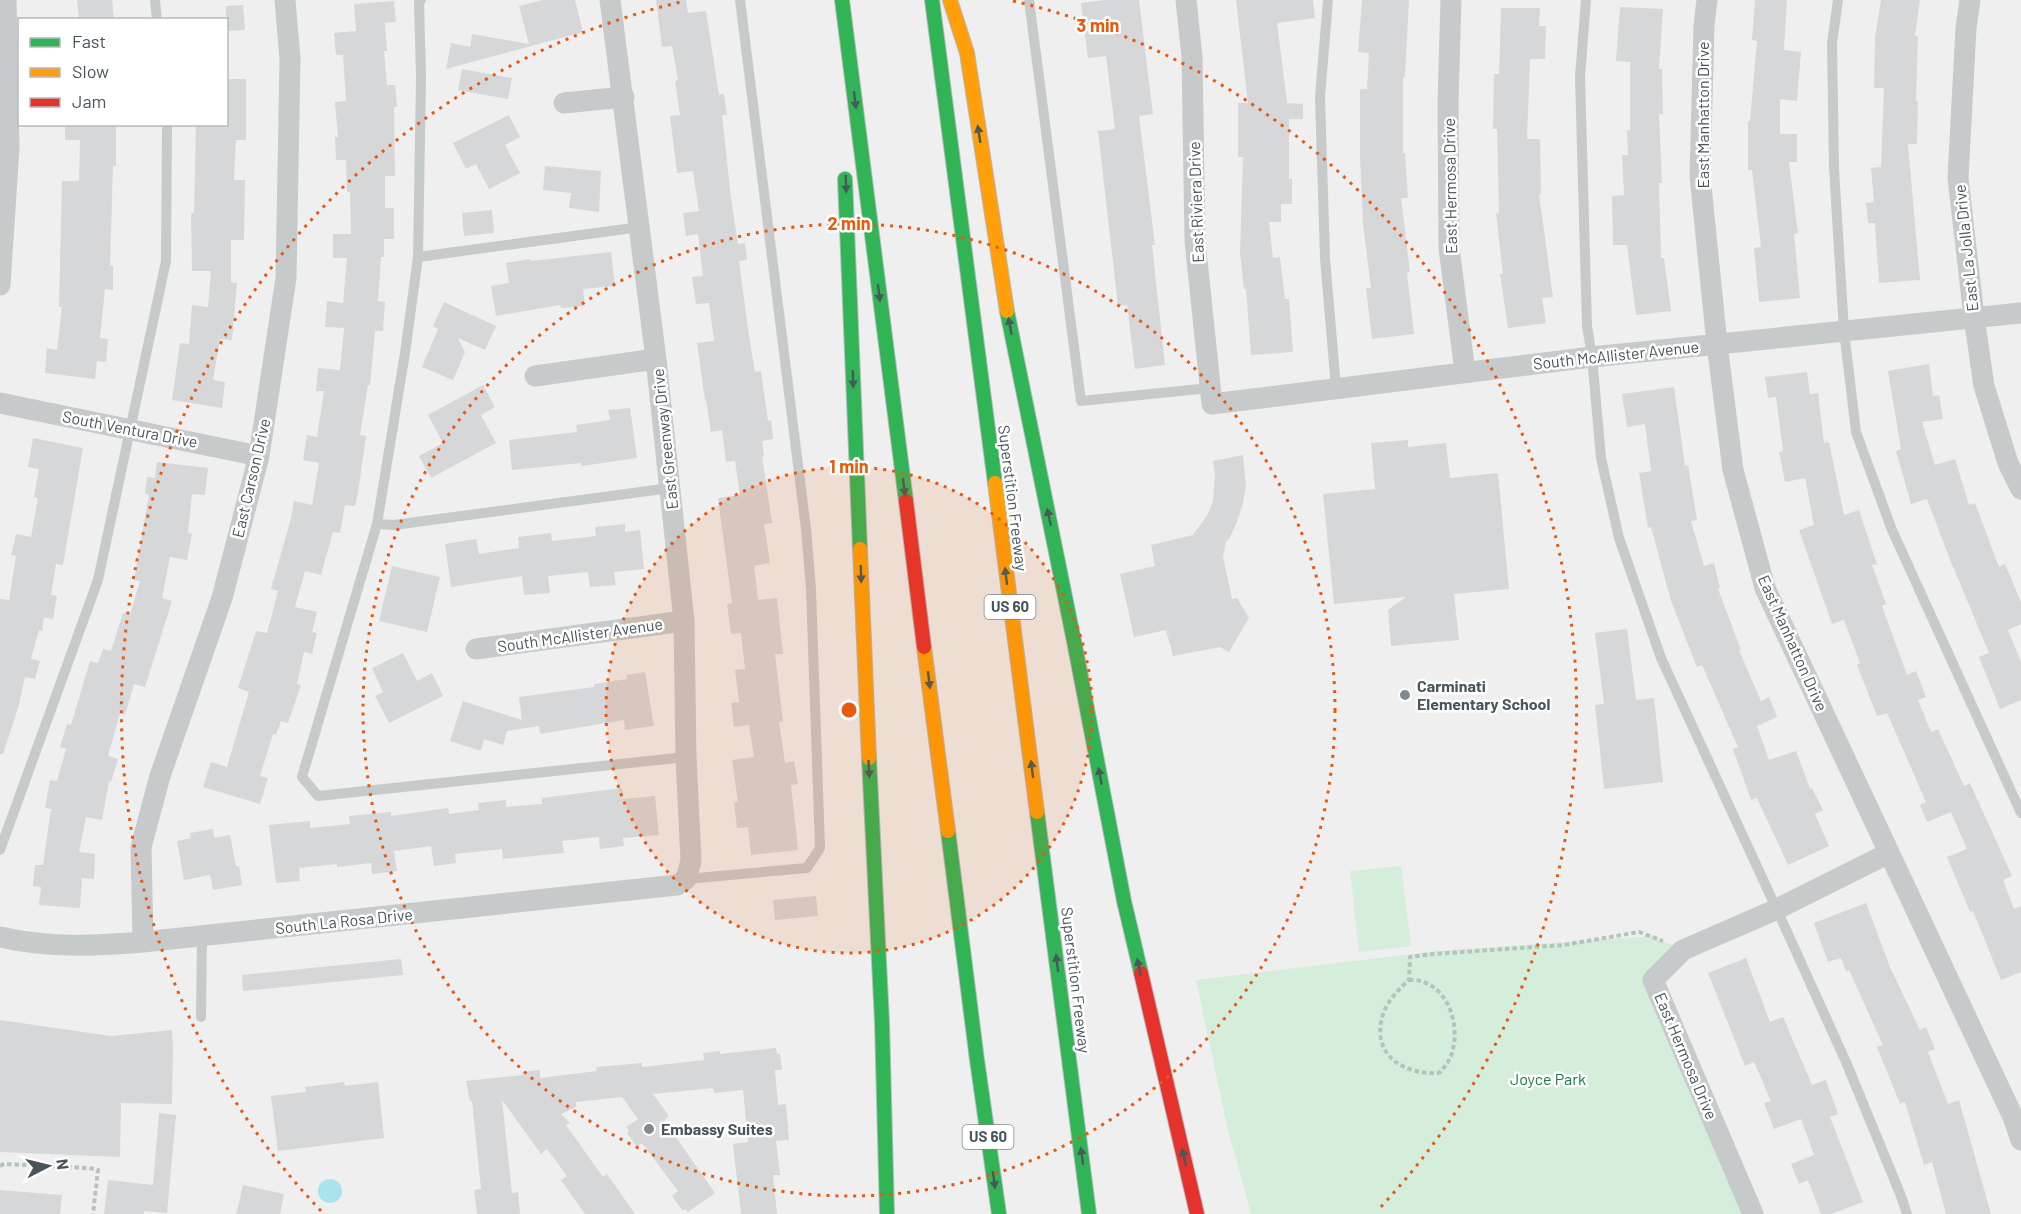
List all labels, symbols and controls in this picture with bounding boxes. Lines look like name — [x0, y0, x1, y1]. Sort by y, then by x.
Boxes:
text: 3 min — [1077, 14, 1119, 36]
legend — [18, 18, 228, 126]
text: Fast — [72, 30, 106, 52]
street label: East Manhatton Drive — [1693, 41, 1712, 189]
text: Slow — [72, 60, 109, 82]
text: Jam — [72, 90, 106, 112]
one-way arrow — [850, 90, 859, 109]
street label: East Hermosa Drive — [1439, 118, 1460, 254]
one-way arrow — [975, 124, 984, 143]
street label: East Riviera Drive — [1184, 141, 1207, 263]
one-way arrow — [841, 175, 850, 194]
street label: East La Jolla Drive — [1949, 184, 1982, 312]
text: 2 min — [827, 212, 871, 234]
one-way arrow — [875, 284, 884, 303]
one-way arrow — [1005, 316, 1014, 335]
street label: South McAllister Avenue — [1532, 336, 1700, 373]
street label: East Greenway Drive — [648, 368, 681, 510]
one-way arrow — [849, 370, 858, 389]
street label: South Ventura Drive — [61, 406, 199, 451]
street label: East Carson Drive — [228, 416, 273, 539]
street label: Superstition Freeway — [995, 424, 1032, 573]
text: 1 min — [829, 455, 869, 477]
one-way arrow — [899, 477, 909, 496]
one-way arrow — [1044, 507, 1053, 526]
one-way arrow — [857, 565, 866, 584]
one-way arrow — [1002, 566, 1011, 585]
street label: East Manhatton Drive — [1755, 572, 1832, 714]
road number: US 60 — [984, 595, 1036, 619]
street label: South McAllister Avenue — [496, 613, 664, 656]
one-way arrow — [924, 671, 933, 690]
place label: Carminati Elementary School — [1417, 676, 1551, 713]
marker: Carminati Elementary School — [1398, 688, 1412, 702]
centre of rings — [839, 700, 859, 720]
one-way arrow — [865, 759, 874, 778]
one-way arrow — [1027, 760, 1036, 779]
one-way arrow — [1095, 766, 1104, 785]
street label: South La Rosa Drive — [274, 904, 414, 937]
street label: Superstition Freeway — [1058, 906, 1095, 1055]
one-way arrow — [1052, 953, 1061, 972]
one-way arrow — [1134, 958, 1144, 976]
street label: East Hermosa Drive — [1651, 990, 1722, 1122]
park label: Joyce Park — [1510, 1069, 1586, 1088]
place label: Embassy Suites — [661, 1119, 773, 1138]
marker: Embassy Suites — [642, 1122, 656, 1136]
road number: US 60 — [962, 1125, 1014, 1149]
north arrow — [18, 1136, 78, 1196]
one-way arrow — [1077, 1146, 1086, 1165]
one-way arrow — [1178, 1148, 1188, 1166]
text: N — [53, 1158, 73, 1171]
one-way arrow — [989, 1171, 999, 1190]

